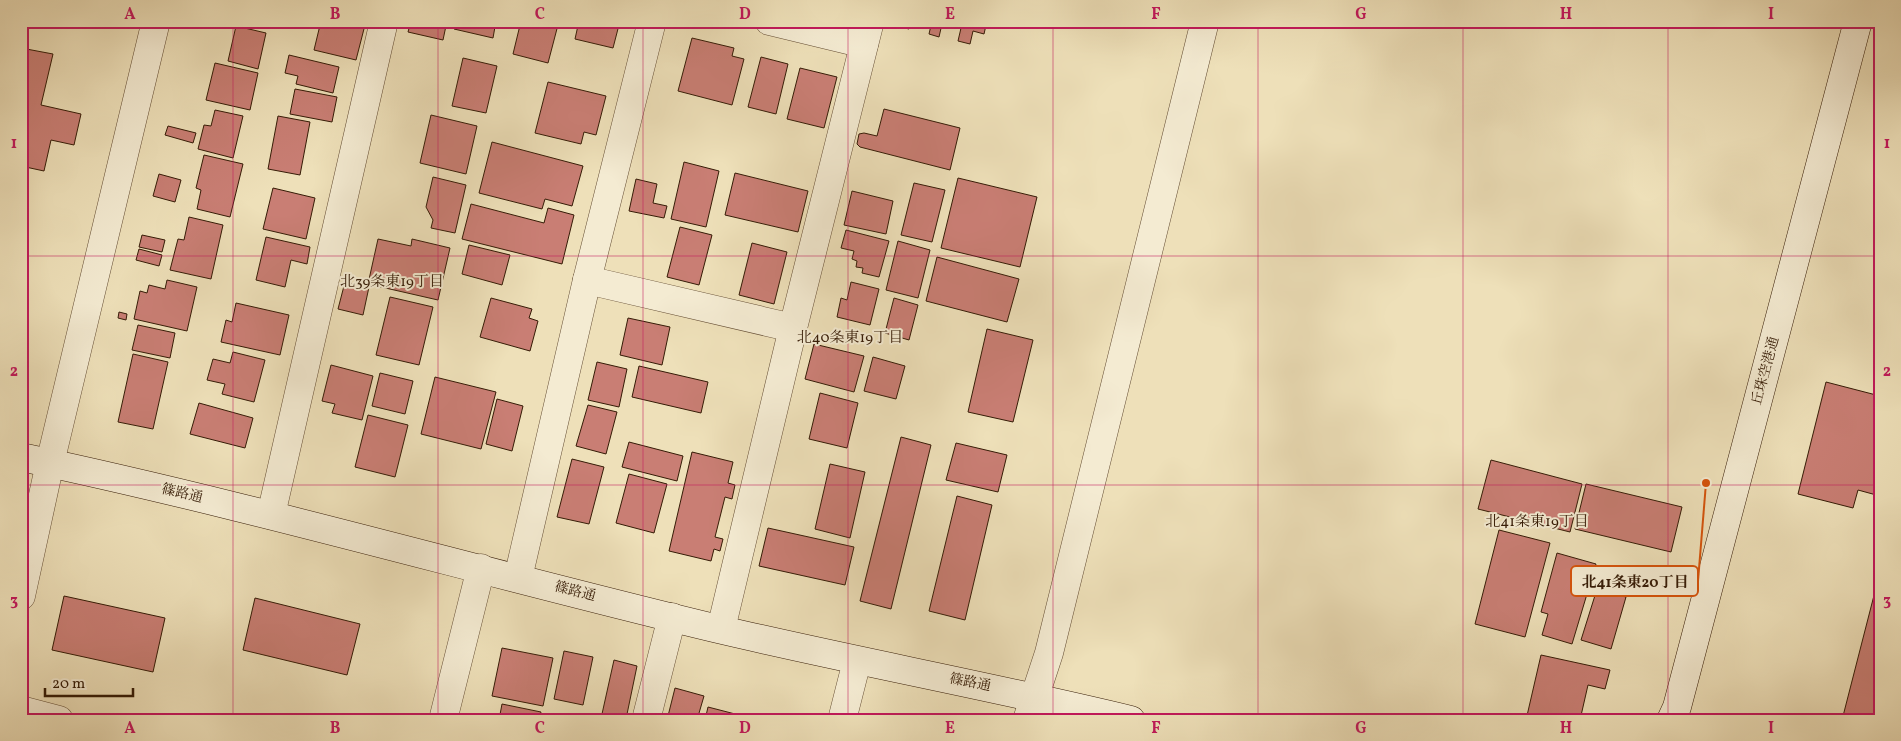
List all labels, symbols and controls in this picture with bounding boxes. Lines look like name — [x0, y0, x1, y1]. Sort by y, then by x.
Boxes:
text: A — [124, 4, 136, 26]
text: B — [330, 4, 341, 26]
text: C — [535, 4, 545, 26]
text: D — [739, 4, 751, 26]
text: E — [945, 4, 955, 26]
text: F — [1151, 4, 1161, 26]
text: G — [1355, 4, 1367, 26]
text: H — [1560, 4, 1572, 26]
text: I — [1768, 4, 1774, 26]
text: 1 — [11, 133, 17, 155]
text: 1 — [1884, 133, 1890, 155]
district label: 北39条東19丁目 — [340, 272, 444, 293]
district label: 北40条東19丁目 — [797, 328, 903, 349]
street label: 丘珠空港通 — [1748, 335, 1784, 407]
text: 2 — [10, 361, 18, 383]
text: 2 — [1883, 361, 1891, 383]
street label: 篠路通 — [159, 480, 205, 508]
district label: 北41条東19丁目 — [1485, 512, 1589, 533]
callout: 北41条東20丁目 — [1571, 566, 1698, 596]
text: 北41条東20丁目 — [1581, 573, 1689, 594]
street label: 篠路通 — [552, 578, 598, 606]
text: 3 — [10, 590, 18, 612]
text: 3 — [1883, 590, 1891, 612]
scale bar — [45, 666, 132, 698]
street label: 篠路通 — [948, 670, 992, 696]
text: 20 m — [52, 674, 85, 695]
text: A — [124, 718, 136, 740]
text: B — [330, 718, 341, 740]
text: C — [535, 718, 545, 740]
text: D — [739, 718, 751, 740]
text: E — [945, 718, 955, 740]
text: F — [1151, 718, 1161, 740]
text: G — [1355, 718, 1367, 740]
text: H — [1560, 718, 1572, 740]
text: I — [1768, 718, 1774, 740]

